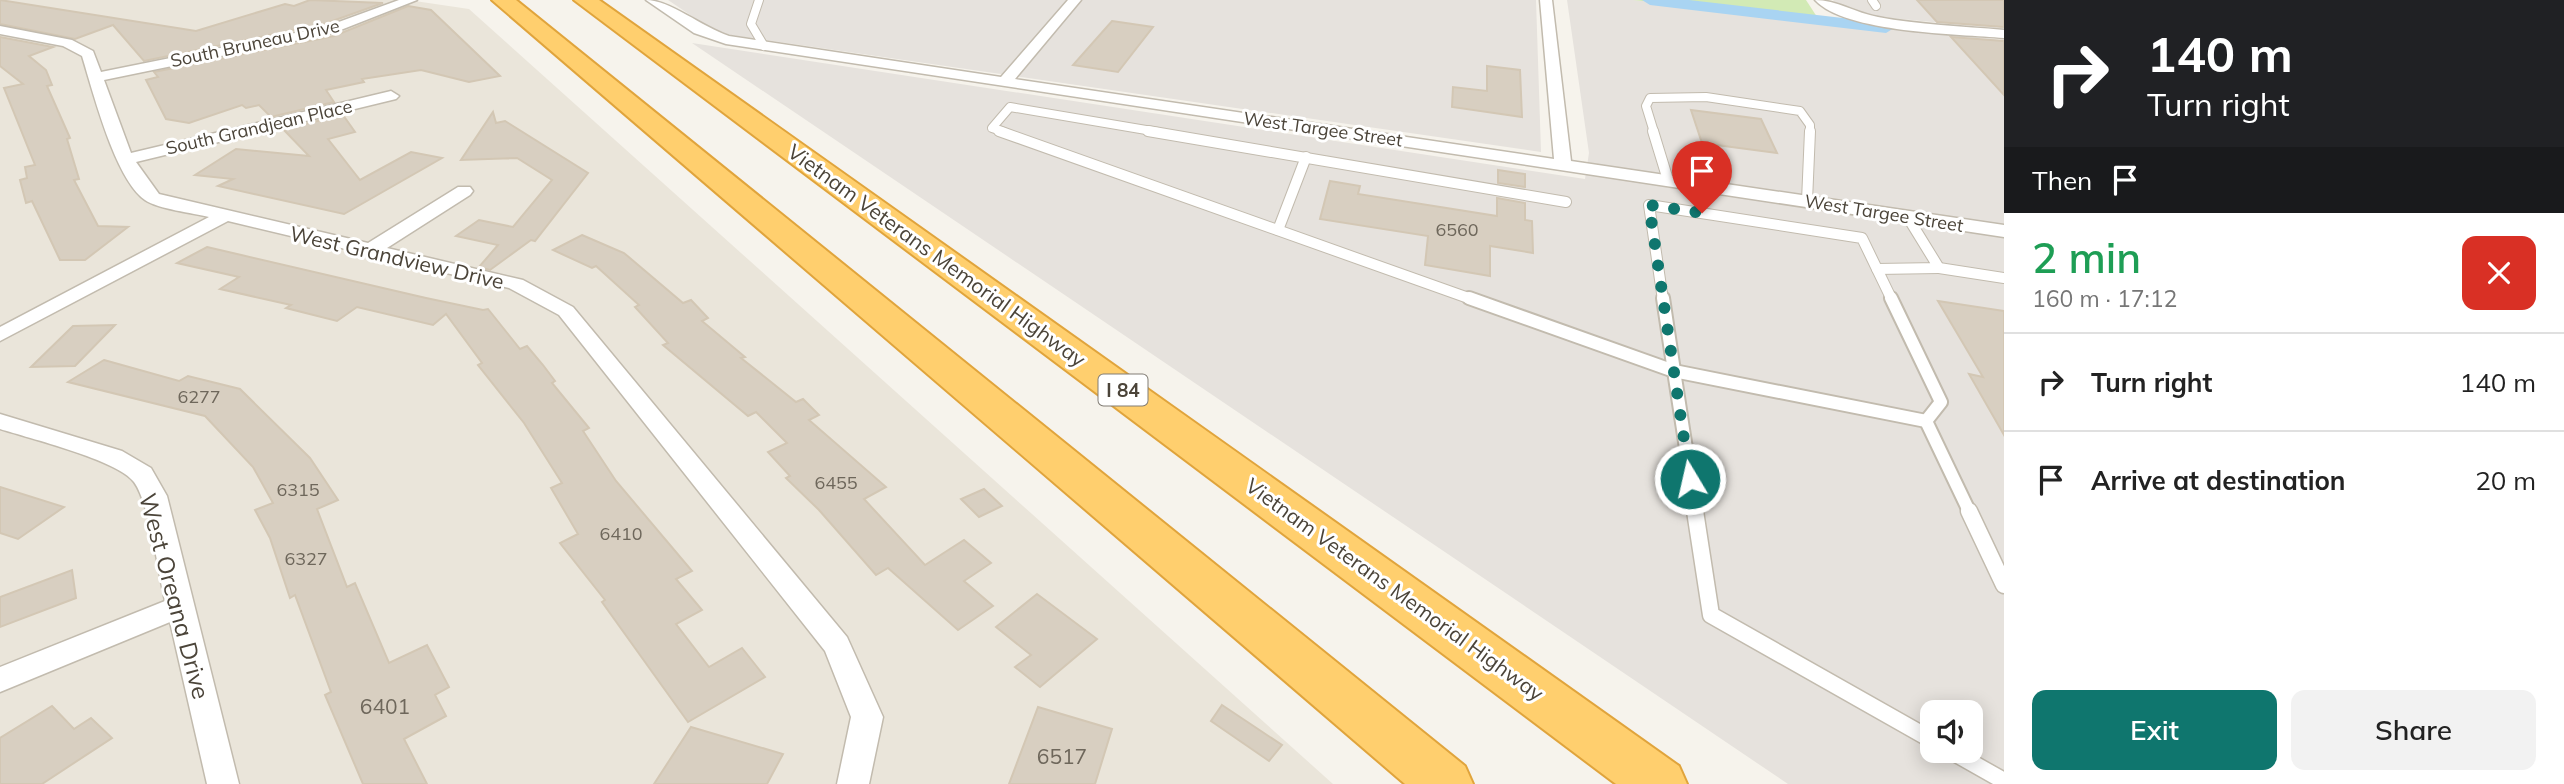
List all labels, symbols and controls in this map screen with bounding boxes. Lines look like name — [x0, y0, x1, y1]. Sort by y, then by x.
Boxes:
street label: South Bruneau Drive — [168, 14, 342, 72]
text: 140 m — [2147, 23, 2293, 84]
icon: right — [2032, 28, 2123, 119]
text: Turn right — [2147, 84, 2290, 124]
street label: South Grandjean Place — [164, 94, 354, 160]
street label: West Targee Street — [1242, 106, 1404, 152]
street label: Vietnam Veterans Memorial Highway — [783, 138, 1091, 372]
pin — [1672, 141, 1732, 213]
icon: arrive — [1683, 152, 1721, 190]
icon: arrive — [2106, 161, 2144, 199]
text: Then — [2032, 164, 2092, 197]
street label: West Targee Street — [1803, 189, 1965, 237]
house number: 6560 — [1435, 218, 1479, 241]
street label: West Grandview Drive — [287, 220, 507, 294]
text: 2 min — [2032, 231, 2141, 284]
button: close — [2462, 236, 2536, 310]
text: 160 m · 17:12 — [2032, 284, 2177, 313]
icon: right — [2032, 363, 2070, 401]
text: Turn right — [2091, 366, 2212, 399]
text: 140 m — [2460, 366, 2536, 399]
road number: I 84 — [1098, 374, 1148, 406]
house number: 6277 — [177, 385, 221, 408]
position arrow — [1653, 442, 1727, 516]
icon: arrive — [2032, 461, 2070, 499]
text: Arrive at destination — [2091, 464, 2346, 497]
text: 20 m — [2475, 464, 2536, 497]
house number: 6455 — [814, 471, 858, 494]
street label: Vietnam Veterans Memorial Highway — [1241, 472, 1549, 706]
house number: 6315 — [276, 478, 320, 501]
street label: West Oreana Drive — [133, 490, 217, 702]
house number: 6410 — [599, 522, 643, 545]
house number: 6327 — [284, 547, 328, 570]
button: Exit — [2032, 690, 2277, 770]
button: Share — [2291, 690, 2536, 770]
house number: 6401 — [360, 693, 410, 719]
map controls — [1920, 700, 1983, 763]
button: sound — [1920, 700, 1983, 763]
house number: 6517 — [1037, 743, 1087, 769]

